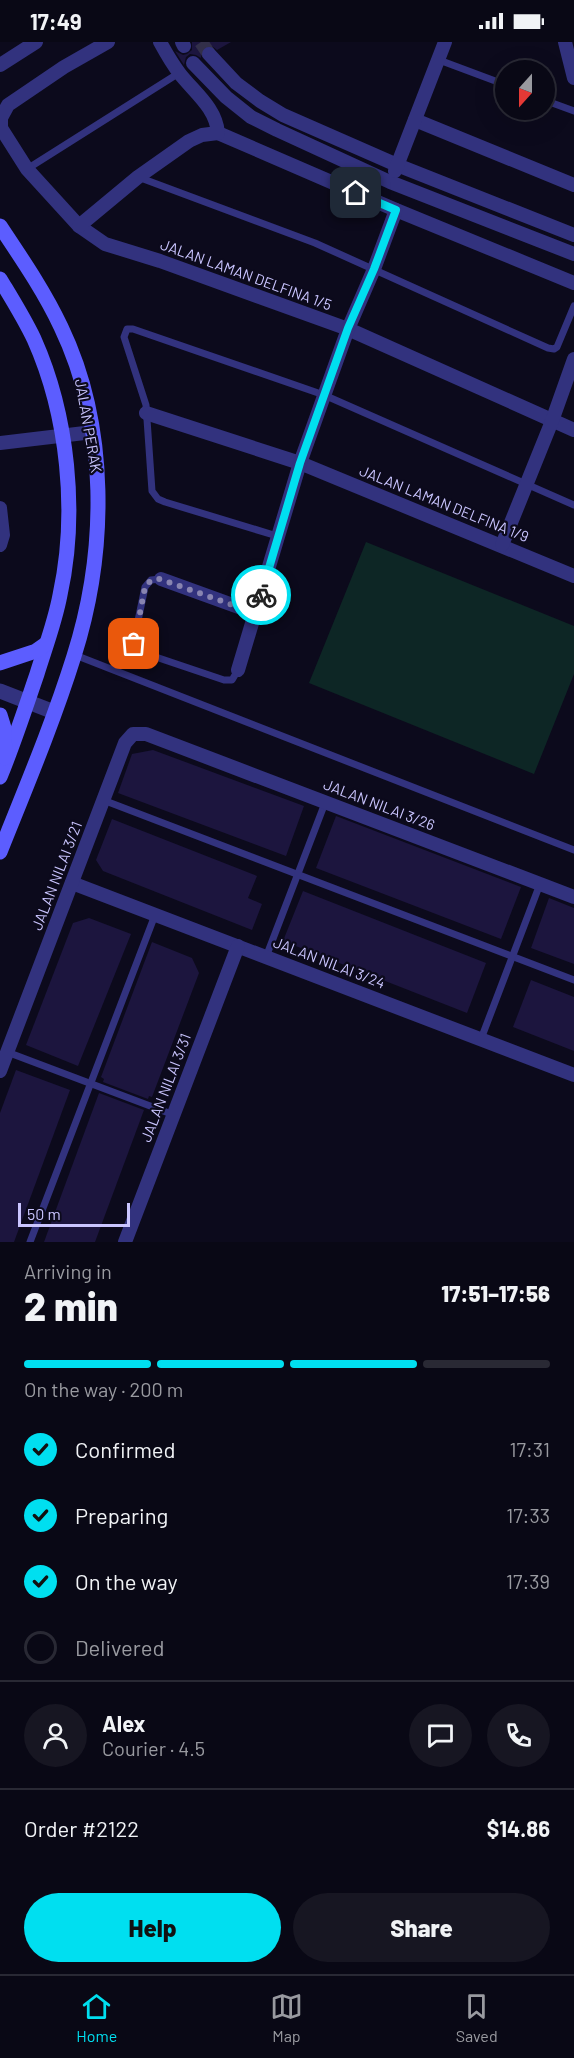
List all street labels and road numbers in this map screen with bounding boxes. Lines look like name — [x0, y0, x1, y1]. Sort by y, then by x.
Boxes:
street label: JALAN LAMAN DELFINA 1/5 — [158, 235, 334, 313]
street label: JALAN PERAK — [72, 377, 106, 474]
street label: JALAN LAMAN DELFINA 1/9 — [357, 461, 532, 545]
street label: JALAN NILAI 3/26 — [321, 775, 438, 834]
street label: JALAN NILAI 3/21 — [27, 819, 85, 933]
street label: JALAN NILAI 3/24 — [271, 932, 388, 992]
street label: JALAN NILAI 3/31 — [136, 1031, 194, 1144]

